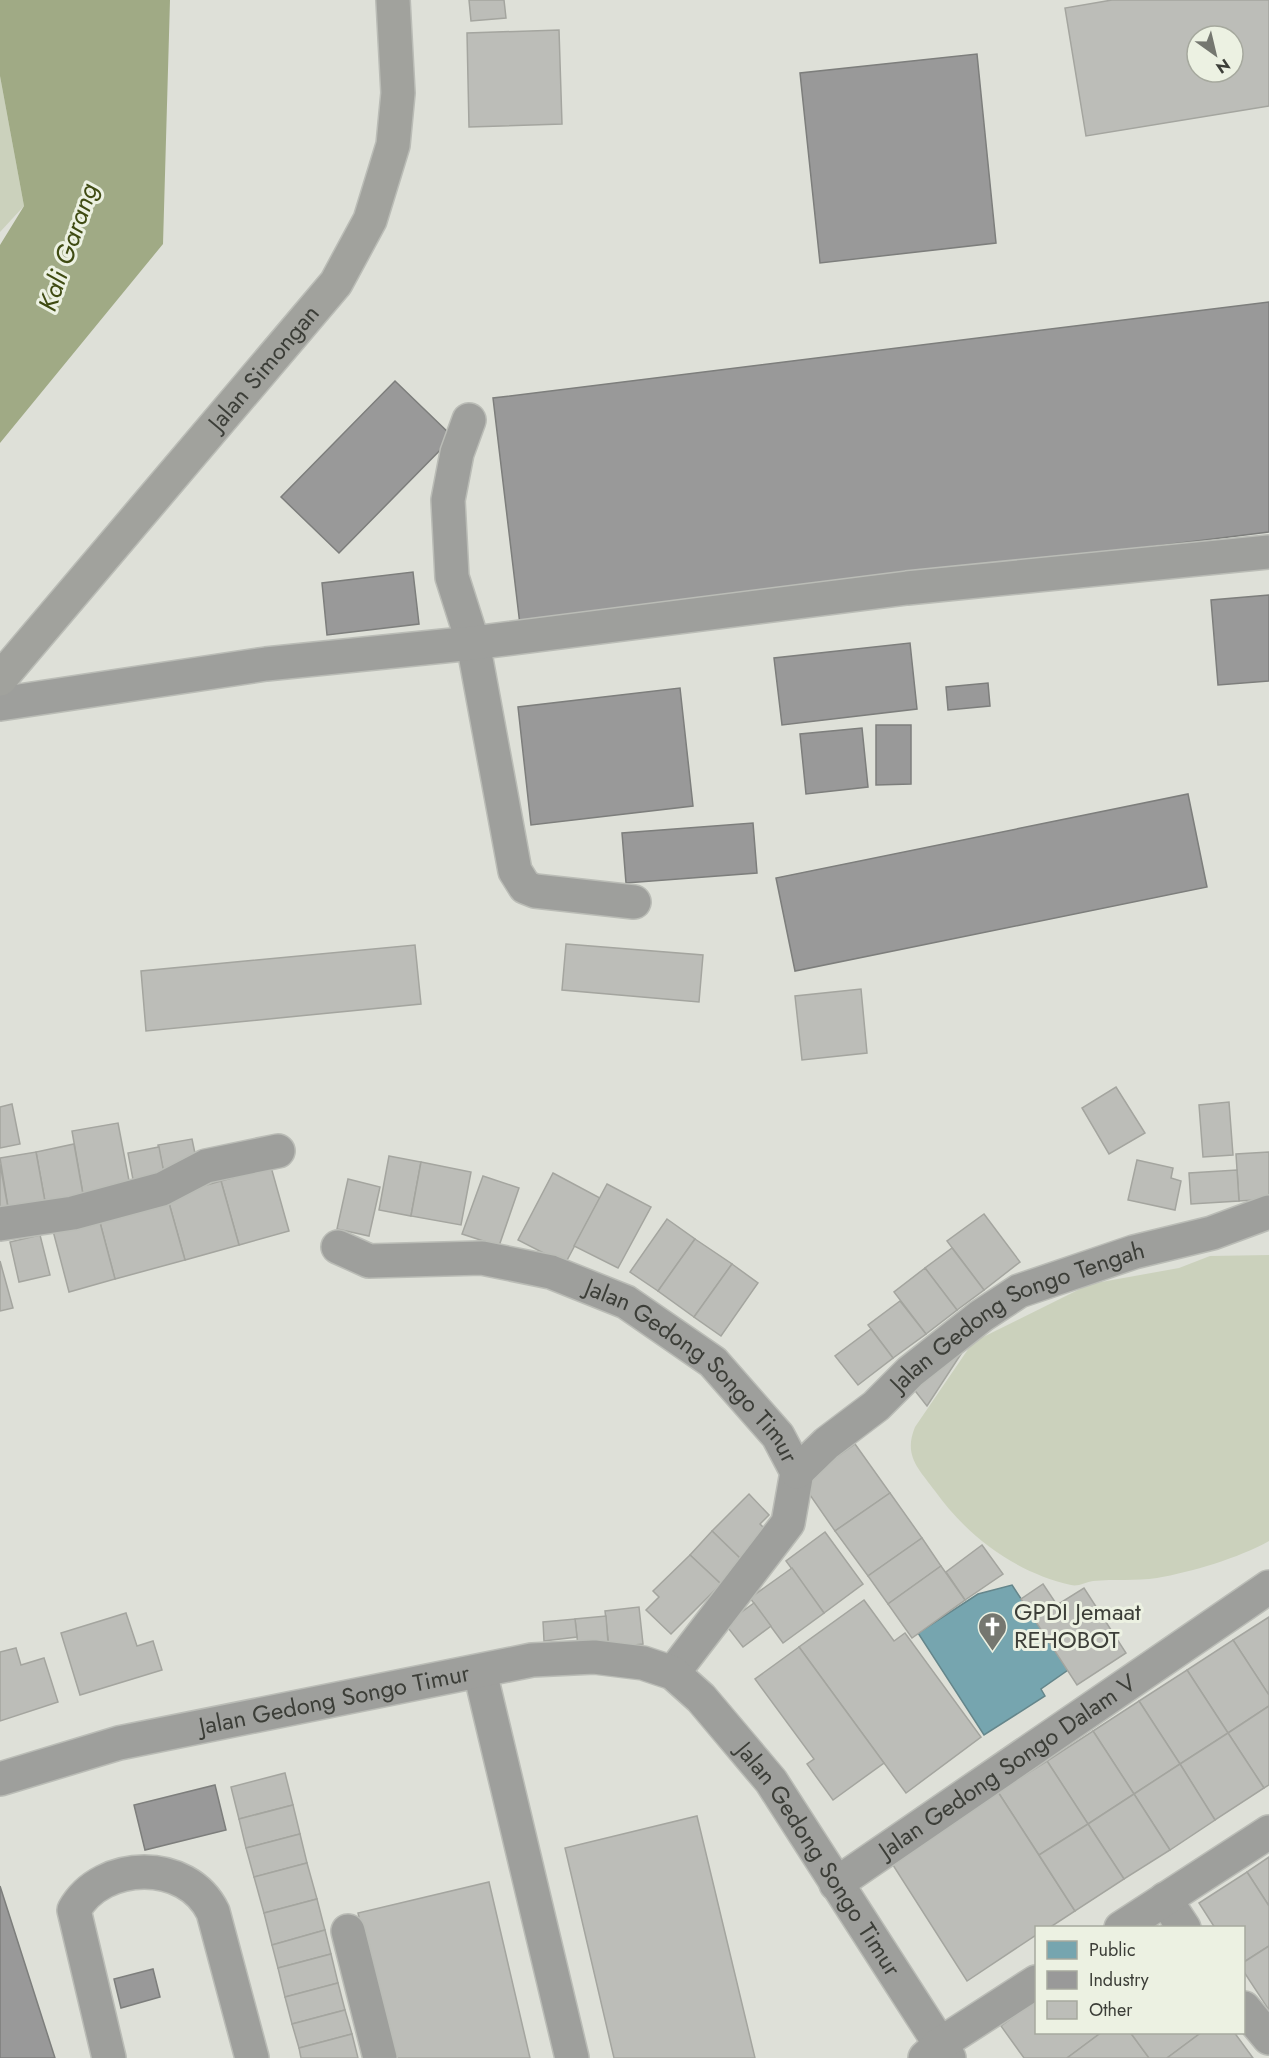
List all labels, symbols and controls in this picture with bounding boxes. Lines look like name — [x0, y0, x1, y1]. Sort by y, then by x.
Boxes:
north arrow — [1185, 24, 1245, 84]
text: N — [1211, 53, 1235, 79]
water label: Kali Garang — [28, 178, 108, 316]
street label: Jalan Simongan — [198, 297, 327, 441]
street label: Jalan Gedong Songo Tengah — [879, 1232, 1148, 1402]
street label: Jalan Gedong Songo Timur — [577, 1268, 807, 1470]
place label: GPDI Jemaat REHOBOT — [1014, 1594, 1141, 1657]
church icon: GPDI Jemaat REHOBOT — [977, 1610, 1009, 1652]
street label: Jalan Gedong Songo Timur — [193, 1655, 473, 1744]
street label: Jalan Gedong Songo Dalam V — [869, 1665, 1143, 1868]
street label: Jalan Gedong Songo Timur — [726, 1732, 910, 1983]
legend — [1035, 1926, 1245, 2034]
text: Public — [1089, 1937, 1136, 1963]
text: Industry — [1089, 1967, 1149, 1993]
text: Other — [1089, 1997, 1133, 2023]

